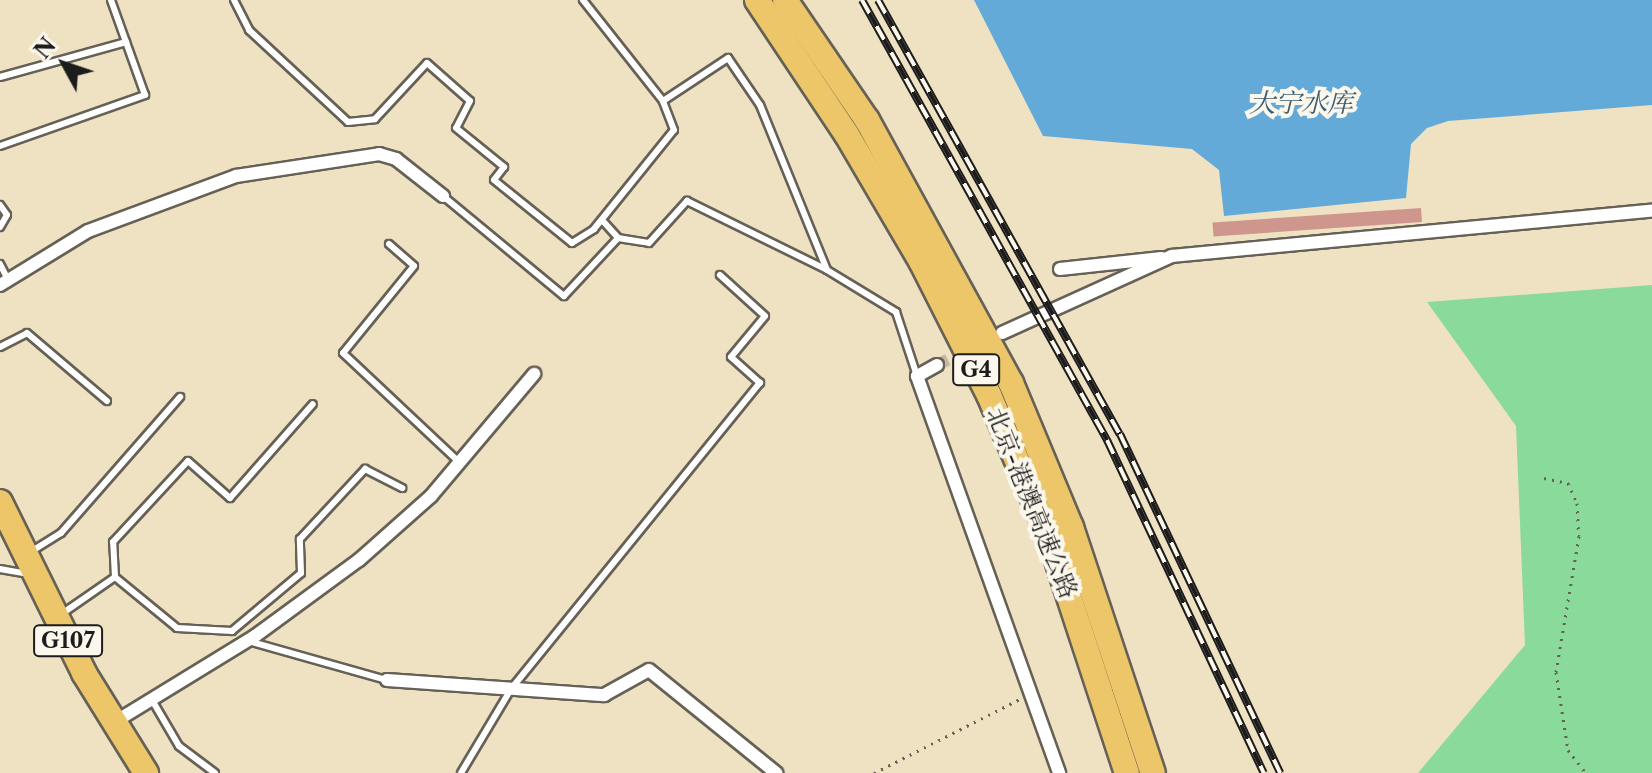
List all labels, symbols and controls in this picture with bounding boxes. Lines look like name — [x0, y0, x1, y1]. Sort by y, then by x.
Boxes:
north arrow — [24, 24, 104, 104]
text: N — [29, 32, 62, 64]
water label: 大宁水库 — [1249, 88, 1353, 120]
road number: G4 — [952, 352, 1000, 388]
street label: 北京-港澳高速公路 — [981, 404, 1083, 602]
road number: G107 — [32, 623, 104, 659]

